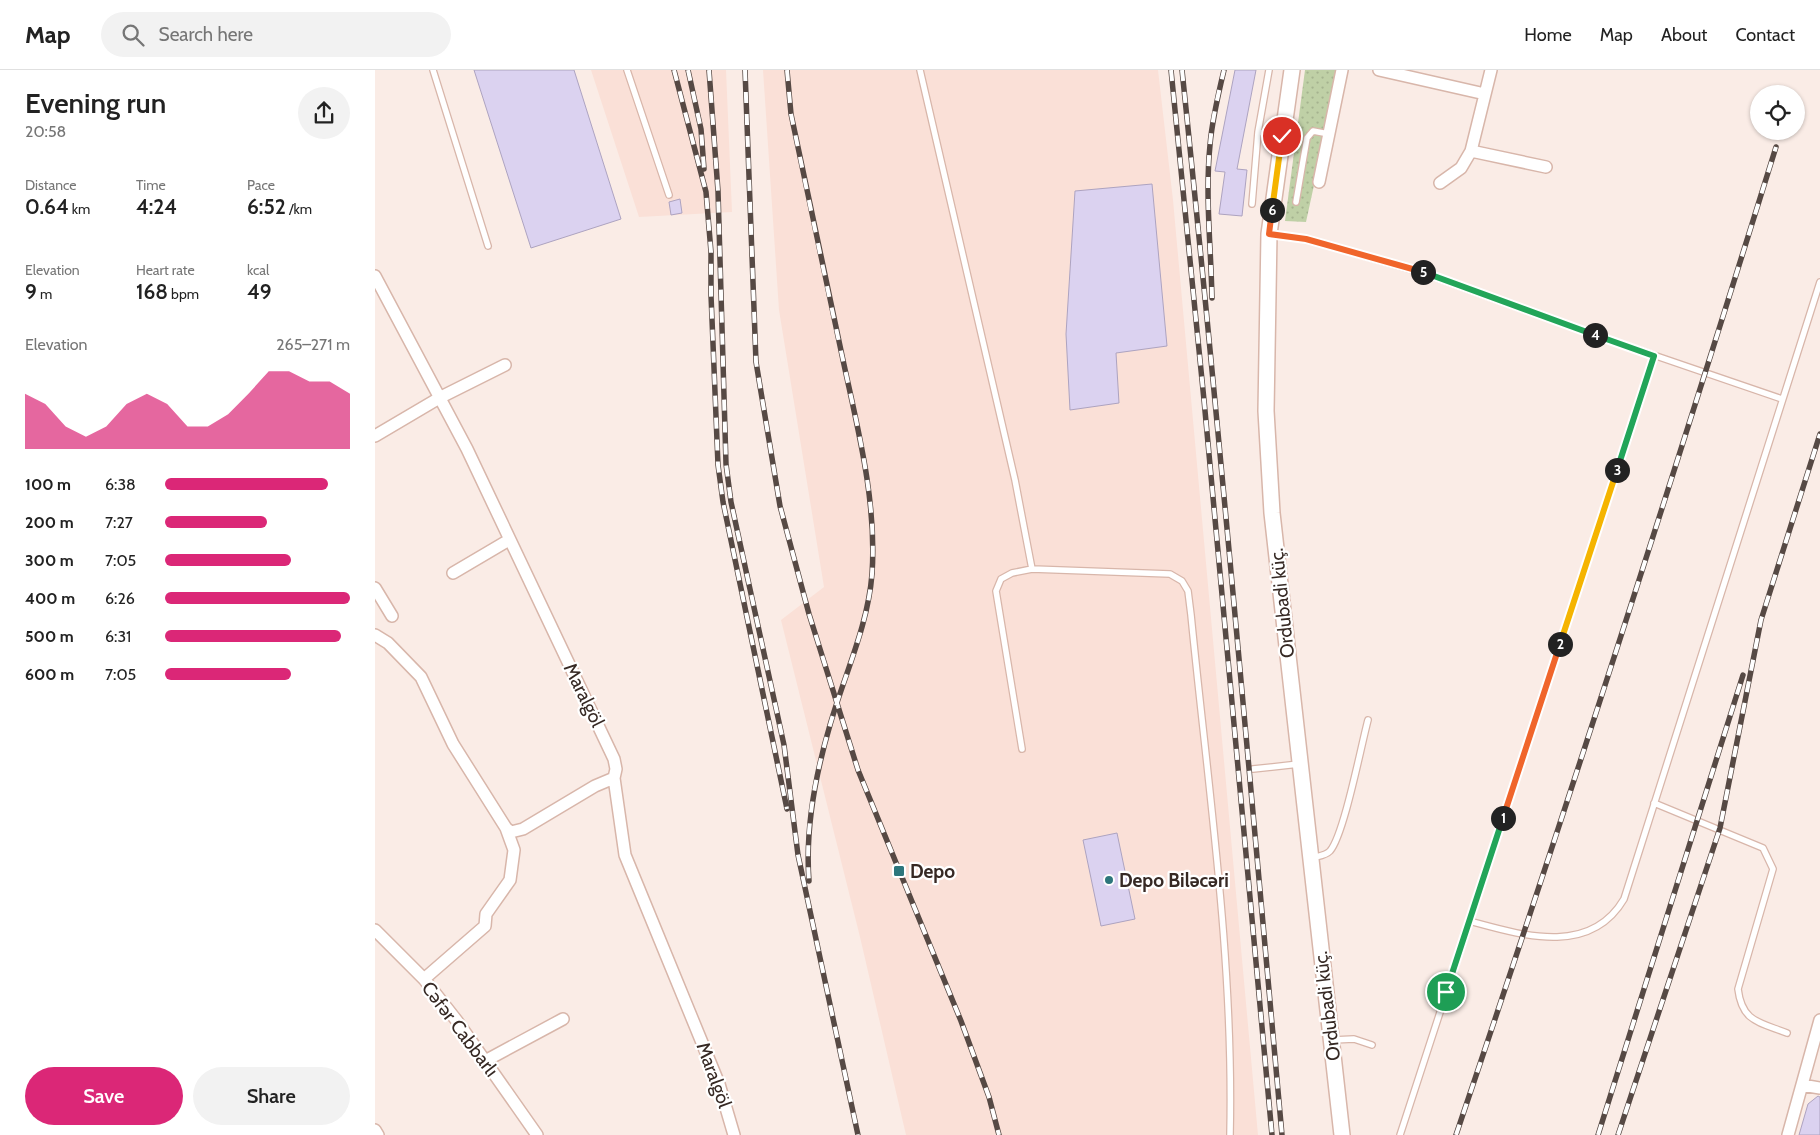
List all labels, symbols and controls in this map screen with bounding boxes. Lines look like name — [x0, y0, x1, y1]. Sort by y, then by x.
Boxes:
search box — [101, 12, 451, 57]
text: Map — [25, 20, 71, 49]
icon: search — [119, 21, 147, 49]
text: Search here — [159, 23, 253, 46]
text: Home — [1524, 24, 1572, 46]
text: Map — [1600, 24, 1633, 46]
text: About — [1661, 24, 1707, 46]
text: Contact — [1735, 24, 1795, 46]
map controls — [1750, 85, 1805, 140]
button: locate — [1750, 85, 1805, 140]
text: Evening run — [25, 86, 166, 120]
button: share — [298, 87, 350, 139]
pin — [1261, 115, 1303, 157]
text: 20:58 — [25, 122, 66, 141]
icon: check — [1268, 122, 1296, 150]
text: Distance — [25, 176, 77, 194]
text: Time — [136, 176, 166, 194]
text: Pace — [247, 176, 275, 194]
text: 0.64 — [25, 194, 69, 219]
text: 4:24 — [136, 194, 177, 219]
text: 6:52 — [247, 194, 286, 219]
pin: 6 — [1259, 198, 1285, 222]
text: km — [69, 200, 90, 218]
text: /km — [286, 200, 312, 218]
text: 6 — [1269, 201, 1276, 219]
pin: 5 — [1411, 260, 1435, 284]
text: Elevation — [25, 261, 80, 279]
text: Heart rate — [136, 261, 195, 279]
text: kcal — [247, 261, 269, 279]
text: 5 — [1420, 263, 1427, 281]
text: 9 — [25, 279, 37, 304]
text: 168 — [136, 279, 168, 304]
text: 49 — [247, 279, 272, 304]
text: m — [37, 285, 52, 303]
text: bpm — [168, 285, 199, 303]
pin: 4 — [1583, 322, 1607, 348]
text: 4 — [1591, 326, 1600, 344]
text: Elevation — [25, 335, 88, 354]
text: 265–271 m — [276, 335, 350, 354]
pin: 3 — [1605, 458, 1629, 482]
text: 3 — [1614, 461, 1621, 479]
text: 100 m — [25, 475, 71, 494]
text: 6:38 — [105, 475, 136, 494]
text: 200 m — [25, 513, 74, 532]
text: 7:27 — [105, 513, 133, 532]
street label: Ordubadi küç. — [1265, 547, 1299, 659]
text: 300 m — [25, 551, 74, 570]
text: 7:05 — [105, 551, 136, 570]
text: 400 m — [25, 589, 75, 608]
text: 6:26 — [105, 589, 135, 608]
text: 500 m — [25, 627, 74, 646]
text: 6:31 — [105, 627, 131, 646]
pin: 2 — [1547, 632, 1573, 656]
text: 2 — [1557, 635, 1564, 653]
street label: Maralgöl — [559, 659, 610, 731]
text: 600 m — [25, 665, 74, 684]
text: 7:05 — [105, 665, 136, 684]
pin: 1 — [1491, 806, 1515, 830]
text: 1 — [1501, 809, 1506, 827]
place label: Depo — [910, 860, 955, 883]
marker: Depo — [892, 864, 906, 878]
place label: Depo Biləcəri — [1119, 869, 1229, 892]
marker: Depo Biləcəri — [1103, 874, 1115, 886]
street label: Ordubadi küç. — [1309, 950, 1345, 1062]
pin — [1425, 971, 1467, 1013]
street label: Cəfər Cabbarlı — [417, 977, 503, 1081]
icon: arrive — [1432, 978, 1460, 1006]
street label: Maralgöl — [692, 1039, 737, 1112]
button: Save — [25, 1067, 183, 1125]
button: Share — [193, 1067, 350, 1125]

